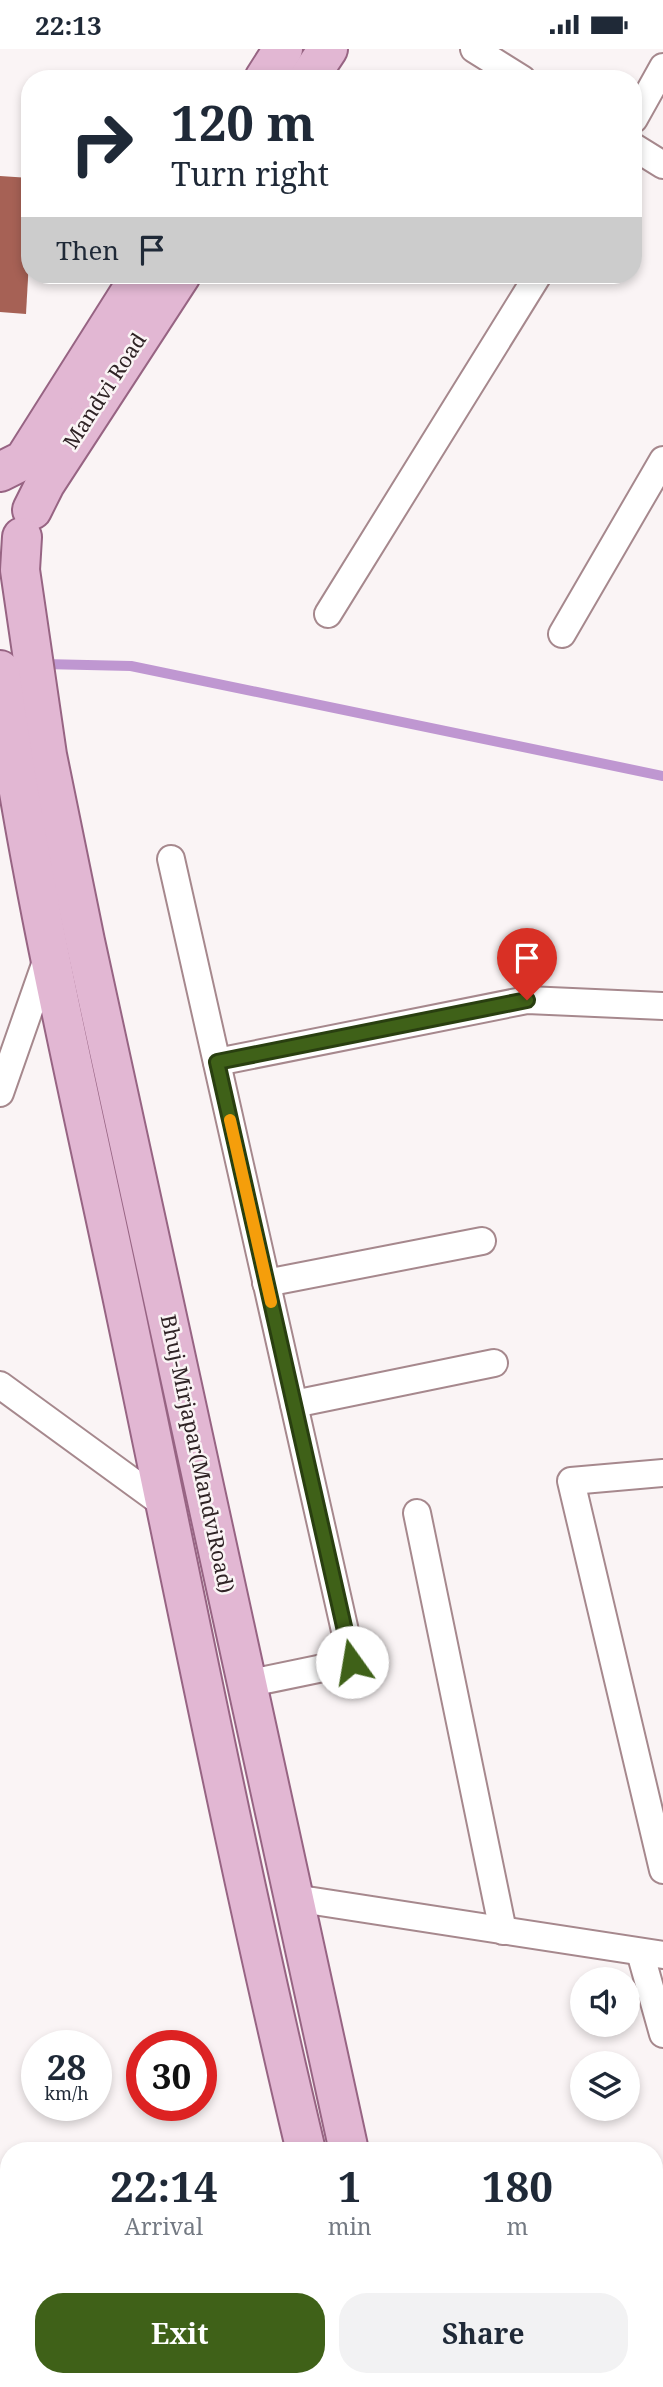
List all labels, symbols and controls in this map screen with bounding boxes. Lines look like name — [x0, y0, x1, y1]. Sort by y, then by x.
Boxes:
text: 22:13 — [35, 7, 102, 43]
text: 120 m — [171, 89, 315, 155]
icon: right — [56, 98, 147, 189]
text: Turn right — [171, 152, 329, 195]
icon: arrive — [133, 231, 171, 269]
text: Then — [56, 232, 119, 268]
street label: Mandvi Road — [56, 327, 152, 454]
pin — [497, 928, 557, 1000]
icon: arrive — [508, 939, 546, 977]
street label: Bhuj-Mirjapar(MandviRoad) — [155, 1312, 241, 1596]
position arrow — [315, 1625, 389, 1699]
map controls — [570, 1967, 640, 2121]
button: sound — [570, 1967, 640, 2037]
speed limit sign: 30 — [126, 2030, 217, 2121]
text: 28 — [47, 2043, 86, 2090]
button: layers — [570, 2051, 640, 2121]
text: km/h — [44, 2081, 89, 2105]
text: 22:14 — [110, 2157, 218, 2214]
text: 1 — [338, 2157, 362, 2214]
text: 180 — [482, 2157, 553, 2214]
text: Arrival — [125, 2210, 203, 2242]
text: min — [328, 2210, 372, 2242]
text: m — [506, 2210, 528, 2242]
button: Exit — [35, 2293, 325, 2373]
button: Share — [339, 2293, 628, 2373]

